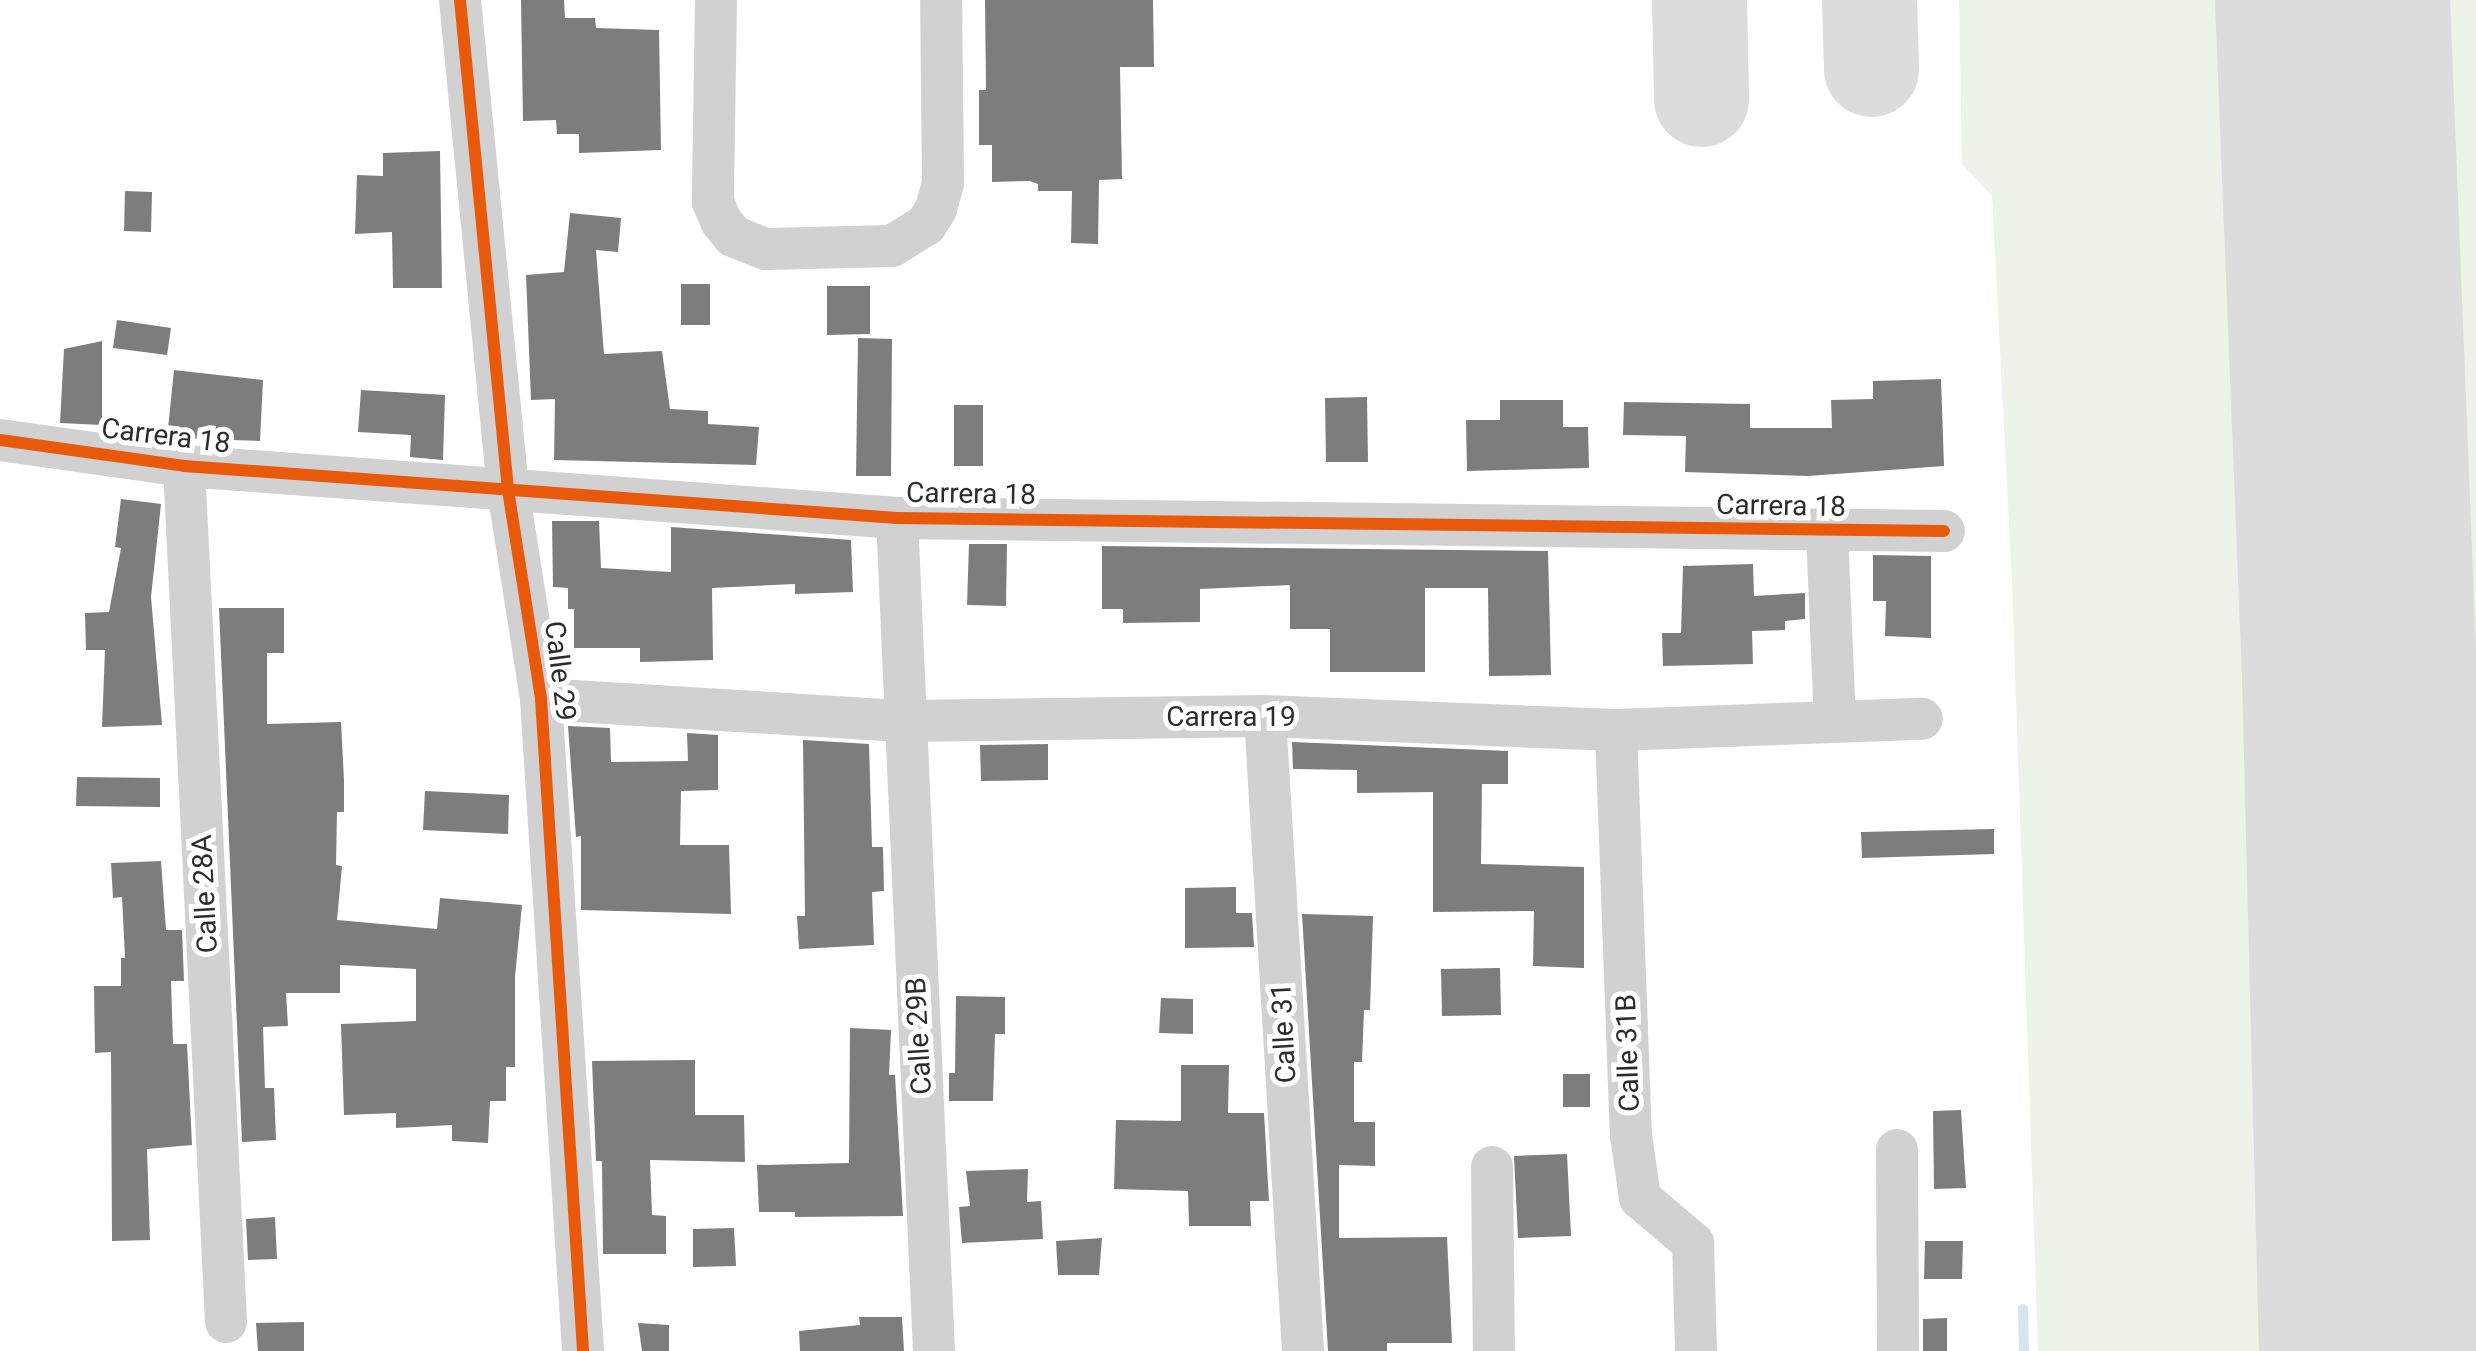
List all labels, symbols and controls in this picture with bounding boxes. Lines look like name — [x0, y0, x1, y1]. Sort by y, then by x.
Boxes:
street label: Carrera 18 — [100, 411, 232, 461]
street label: Carrera 18 — [906, 476, 1036, 512]
street label: Carrera 18 — [1716, 488, 1846, 524]
street label: Calle 29 — [537, 619, 583, 723]
street label: Carrera 19 — [1166, 700, 1296, 734]
street label: Calle 28A — [185, 834, 225, 954]
street label: Calle 29B — [899, 976, 939, 1096]
street label: Calle 31 — [1265, 982, 1303, 1084]
street label: Calle 31B — [1609, 994, 1647, 1112]

